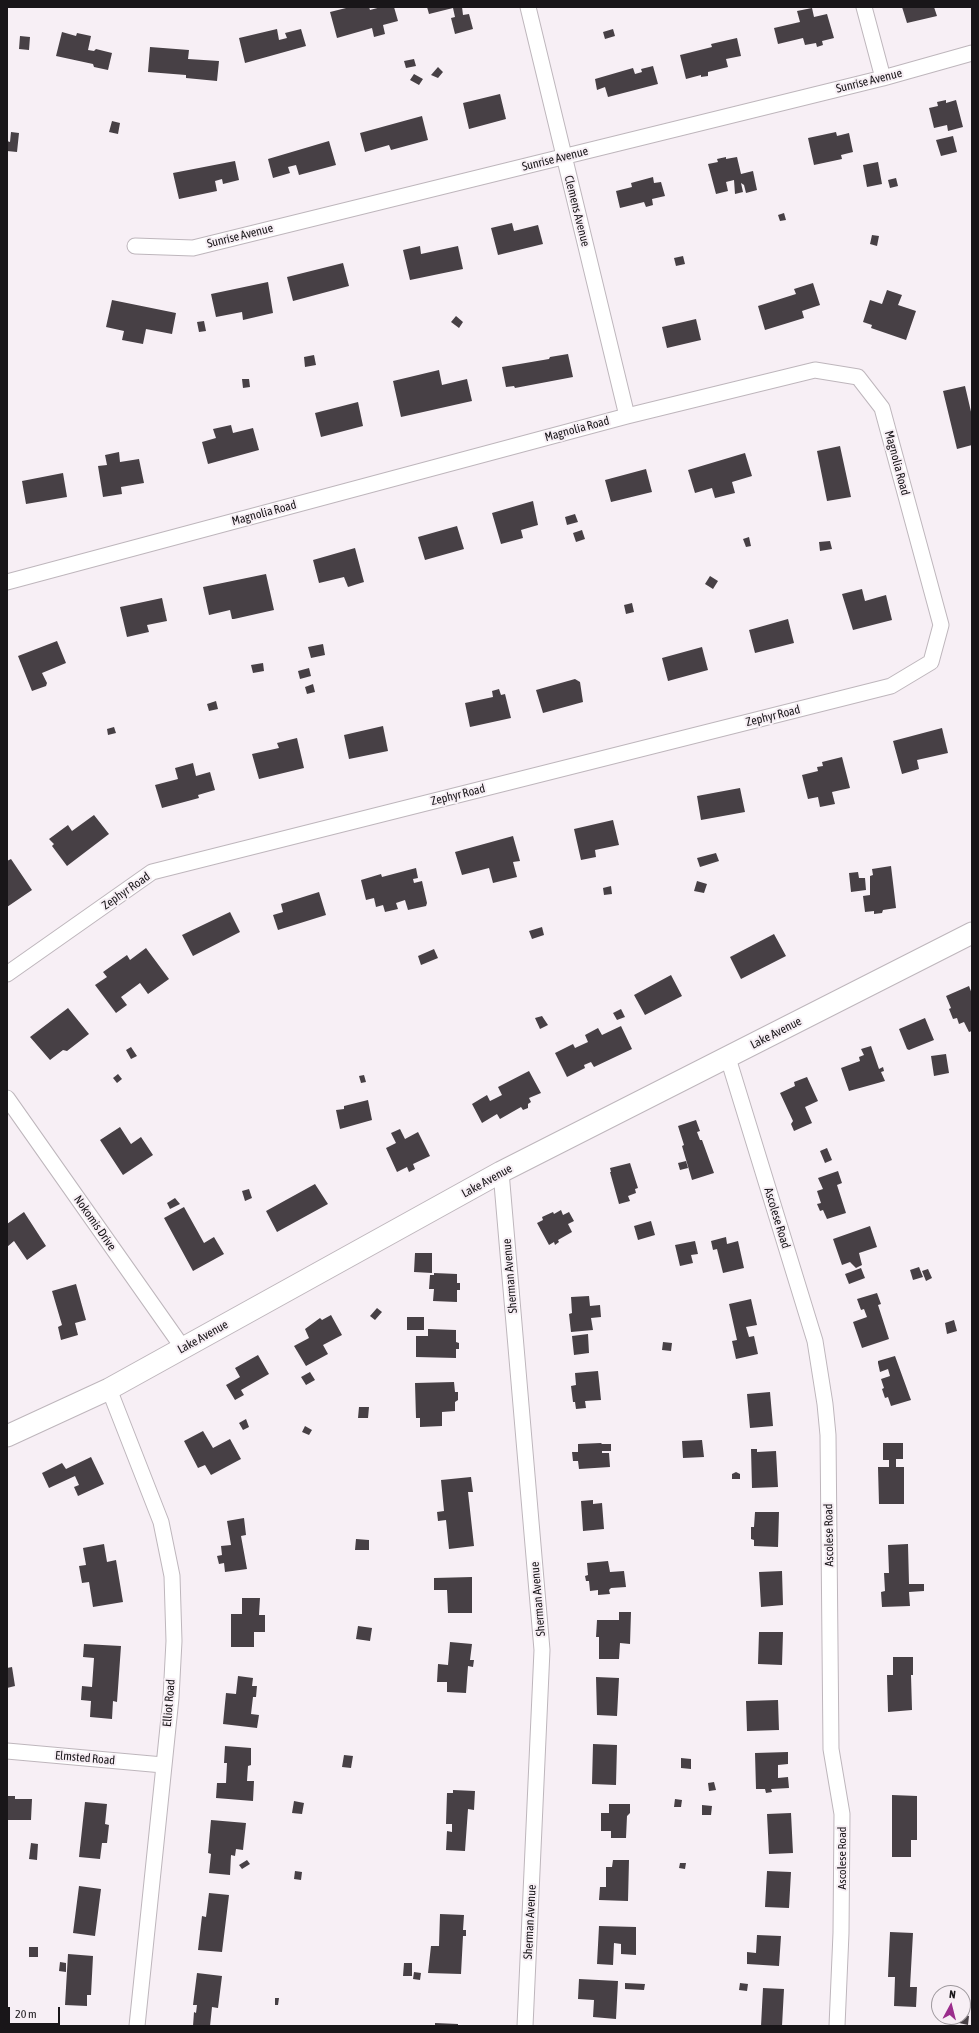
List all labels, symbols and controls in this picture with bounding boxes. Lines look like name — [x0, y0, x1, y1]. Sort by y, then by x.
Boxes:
street label: Sunrise Avenue — [835, 66, 903, 96]
street label: Sunrise Avenue — [521, 144, 589, 174]
street label: Clemens Avenue — [561, 174, 593, 248]
street label: Sunrise Avenue — [206, 221, 274, 251]
street label: Magnolia Road — [543, 413, 611, 445]
street label: Magnolia Road — [881, 429, 913, 497]
street label: Magnolia Road — [230, 497, 298, 529]
street label: Zephyr Road — [744, 702, 802, 730]
street label: Zephyr Road — [429, 781, 487, 809]
street label: Zephyr Road — [99, 869, 153, 913]
street label: Lake Avenue — [748, 1014, 804, 1052]
street label: Lake Avenue — [459, 1161, 515, 1201]
street label: Ascolese Road — [761, 1186, 793, 1250]
street label: Nokomis Drive — [71, 1193, 119, 1253]
street label: Sherman Avenue — [500, 1238, 520, 1314]
street label: Lake Avenue — [175, 1317, 231, 1357]
street label: Ascolese Road — [821, 1503, 837, 1567]
street label: Sherman Avenue — [528, 1561, 548, 1637]
street label: Elliot Road — [160, 1679, 178, 1727]
street label: Elmsted Road — [54, 1748, 116, 1768]
street label: Ascolese Road — [835, 1827, 849, 1889]
street label: Sherman Avenue — [521, 1884, 539, 1960]
north arrow — [931, 1985, 971, 2025]
text: N — [948, 1988, 956, 2000]
scale bar — [10, 1999, 62, 2025]
text: 20 m — [15, 2007, 37, 2021]

